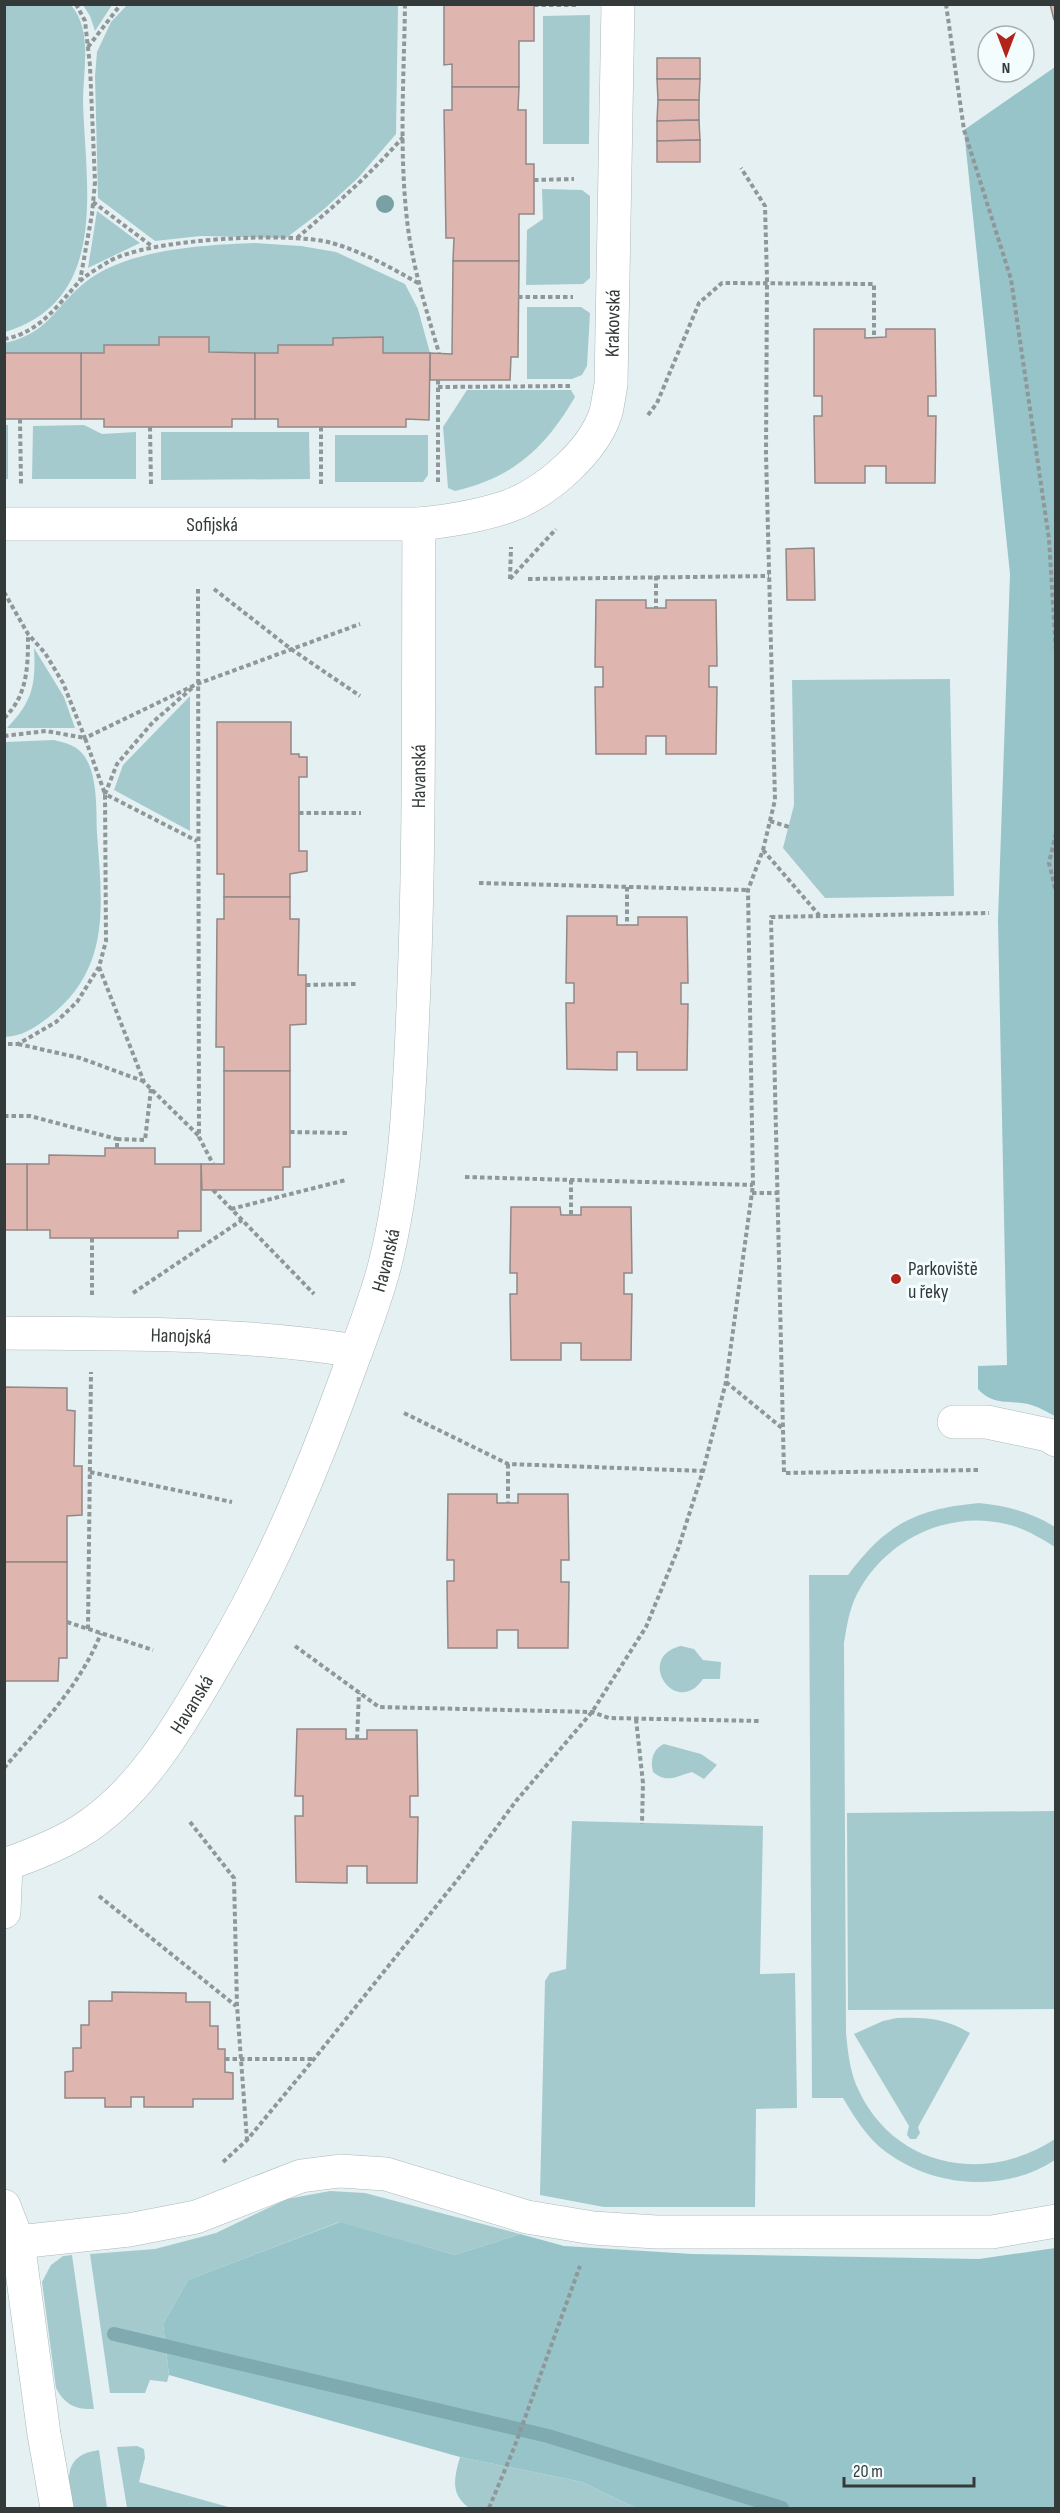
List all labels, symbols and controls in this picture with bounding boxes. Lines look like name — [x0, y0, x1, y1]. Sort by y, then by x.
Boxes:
north arrow — [976, 24, 1036, 84]
text: N — [1002, 58, 1010, 77]
street label: Krakovská — [601, 289, 626, 357]
street label: Sofijská — [186, 513, 238, 537]
street label: Havanská — [407, 744, 431, 808]
street label: Havanská — [367, 1227, 406, 1295]
place label: Parkoviště u řeky — [908, 1257, 978, 1304]
marker: Parkoviště u řeky — [889, 1272, 903, 1286]
street label: Hanojská — [150, 1323, 212, 1350]
street label: Havanská — [165, 1671, 219, 1738]
scale bar — [844, 2450, 974, 2488]
text: 20 m — [853, 2461, 883, 2482]

